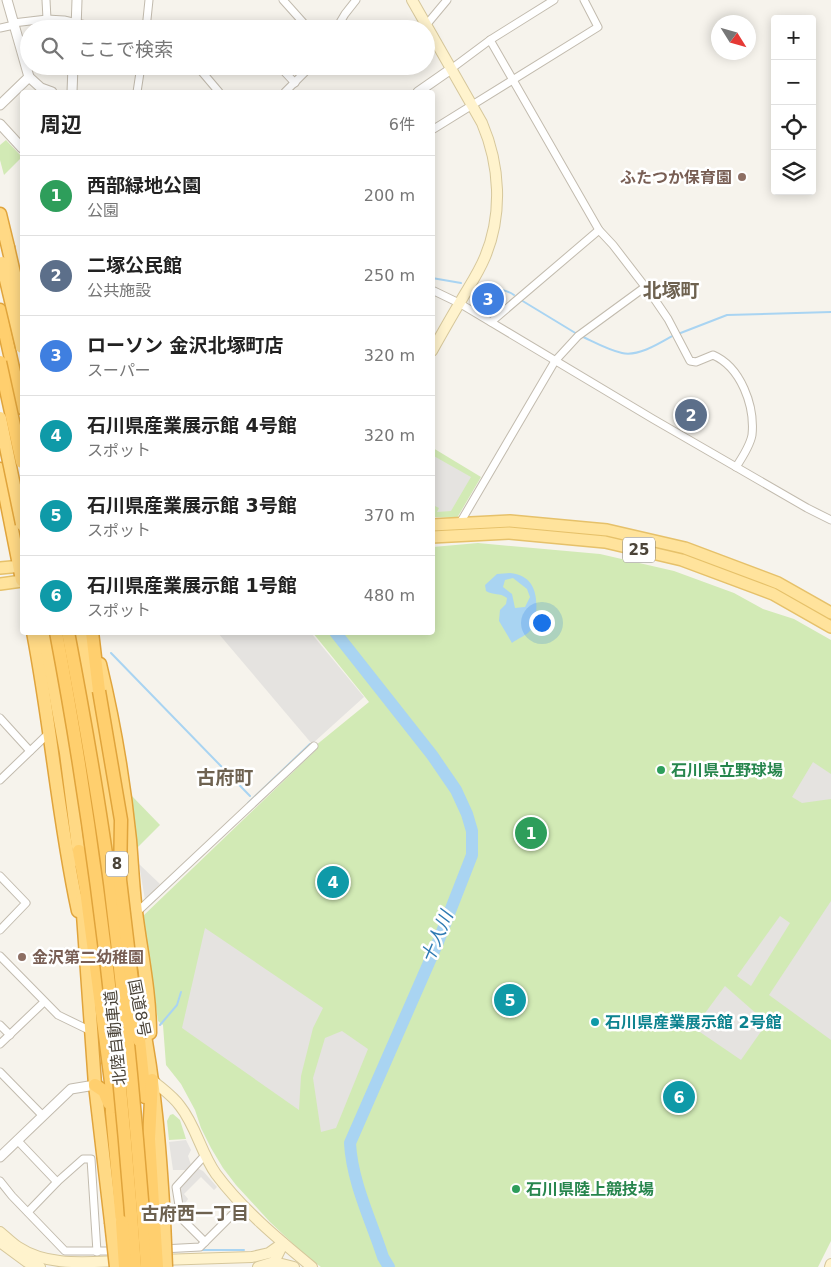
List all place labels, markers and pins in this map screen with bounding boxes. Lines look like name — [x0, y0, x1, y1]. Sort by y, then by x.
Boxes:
place label: ふたつか保育園 — [620, 168, 732, 187]
marker: ふたつか保育園 — [736, 171, 748, 183]
pin: 3 — [472, 280, 504, 318]
pin: 2 — [675, 396, 707, 434]
place label: 石川県立野球場 — [671, 761, 783, 780]
marker: 石川県立野球場 — [655, 764, 667, 776]
pin: 1 — [515, 814, 547, 852]
pin: 4 — [317, 863, 349, 901]
place label: 金沢第二幼稚園 — [32, 948, 144, 967]
marker: 金沢第二幼稚園 — [16, 951, 28, 963]
pin: 5 — [494, 981, 526, 1019]
place label: 石川県産業展示館 2号館 — [605, 1013, 782, 1032]
marker: 石川県産業展示館 2号館 — [589, 1016, 601, 1028]
pin: 6 — [663, 1078, 695, 1116]
place label: 石川県陸上競技場 — [526, 1180, 654, 1199]
marker: 石川県陸上競技場 — [510, 1183, 522, 1195]

